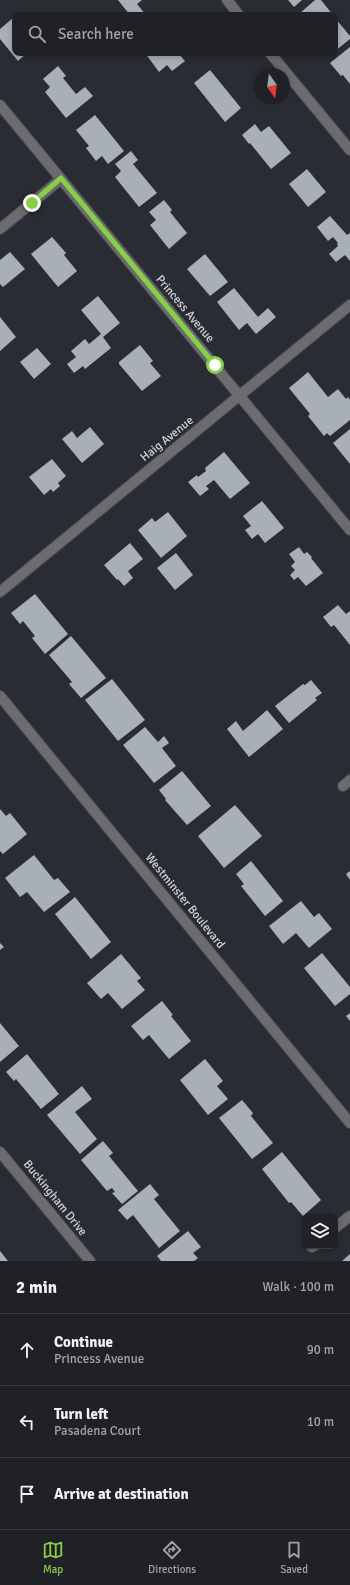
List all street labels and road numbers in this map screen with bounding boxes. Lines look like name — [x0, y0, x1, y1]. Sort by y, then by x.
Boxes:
street label: Princess Avenue — [152, 272, 218, 346]
street label: Haig Avenue — [137, 413, 197, 465]
street label: Westminster Boulevard — [142, 850, 228, 952]
street label: Buckingham Drive — [20, 1157, 90, 1239]

